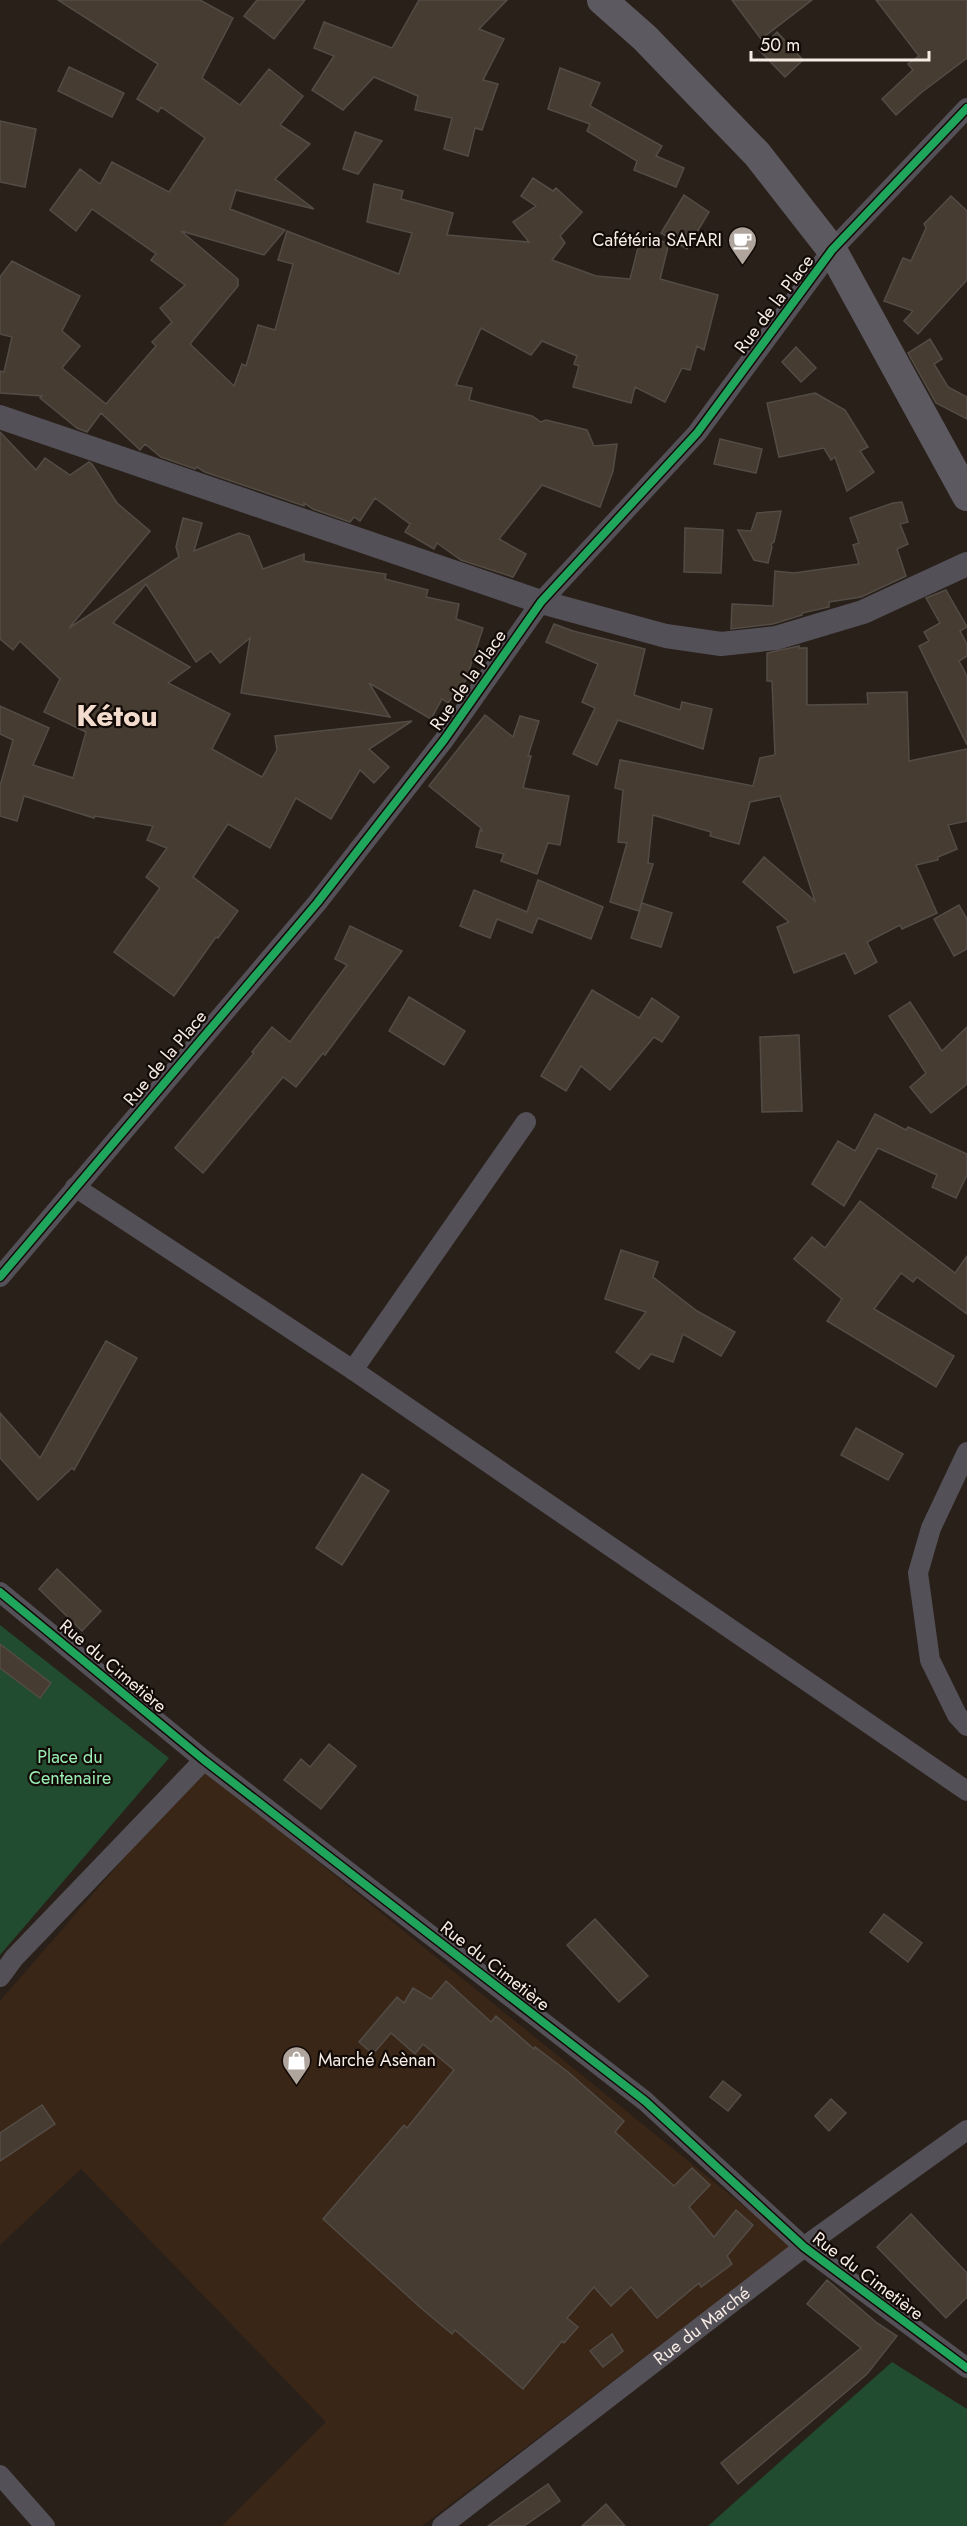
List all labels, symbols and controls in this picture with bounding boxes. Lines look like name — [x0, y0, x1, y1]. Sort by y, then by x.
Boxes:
scale bar — [751, 24, 930, 62]
text: 50 m — [760, 32, 800, 58]
cafe icon: Cafétéria SAFARI — [727, 224, 759, 266]
place label: Cafétéria SAFARI — [592, 227, 722, 253]
street label: Rue de la Place — [728, 249, 820, 359]
street label: Rue de la Place — [424, 624, 512, 736]
district label: Kétou — [76, 694, 158, 737]
street label: Rue de la Place — [117, 1004, 213, 1112]
street label: Rue du Cimetière — [54, 1613, 172, 1719]
park label: Place du Centenaire — [29, 1744, 111, 1791]
street label: Rue du Cimetière — [435, 1915, 555, 2017]
shop icon: Marché Asènan — [281, 2044, 313, 2086]
place label: Marché Asènan — [318, 2047, 436, 2073]
street label: Rue du Cimetière — [807, 2226, 929, 2326]
street label: Rue du Marché — [648, 2280, 756, 2371]

